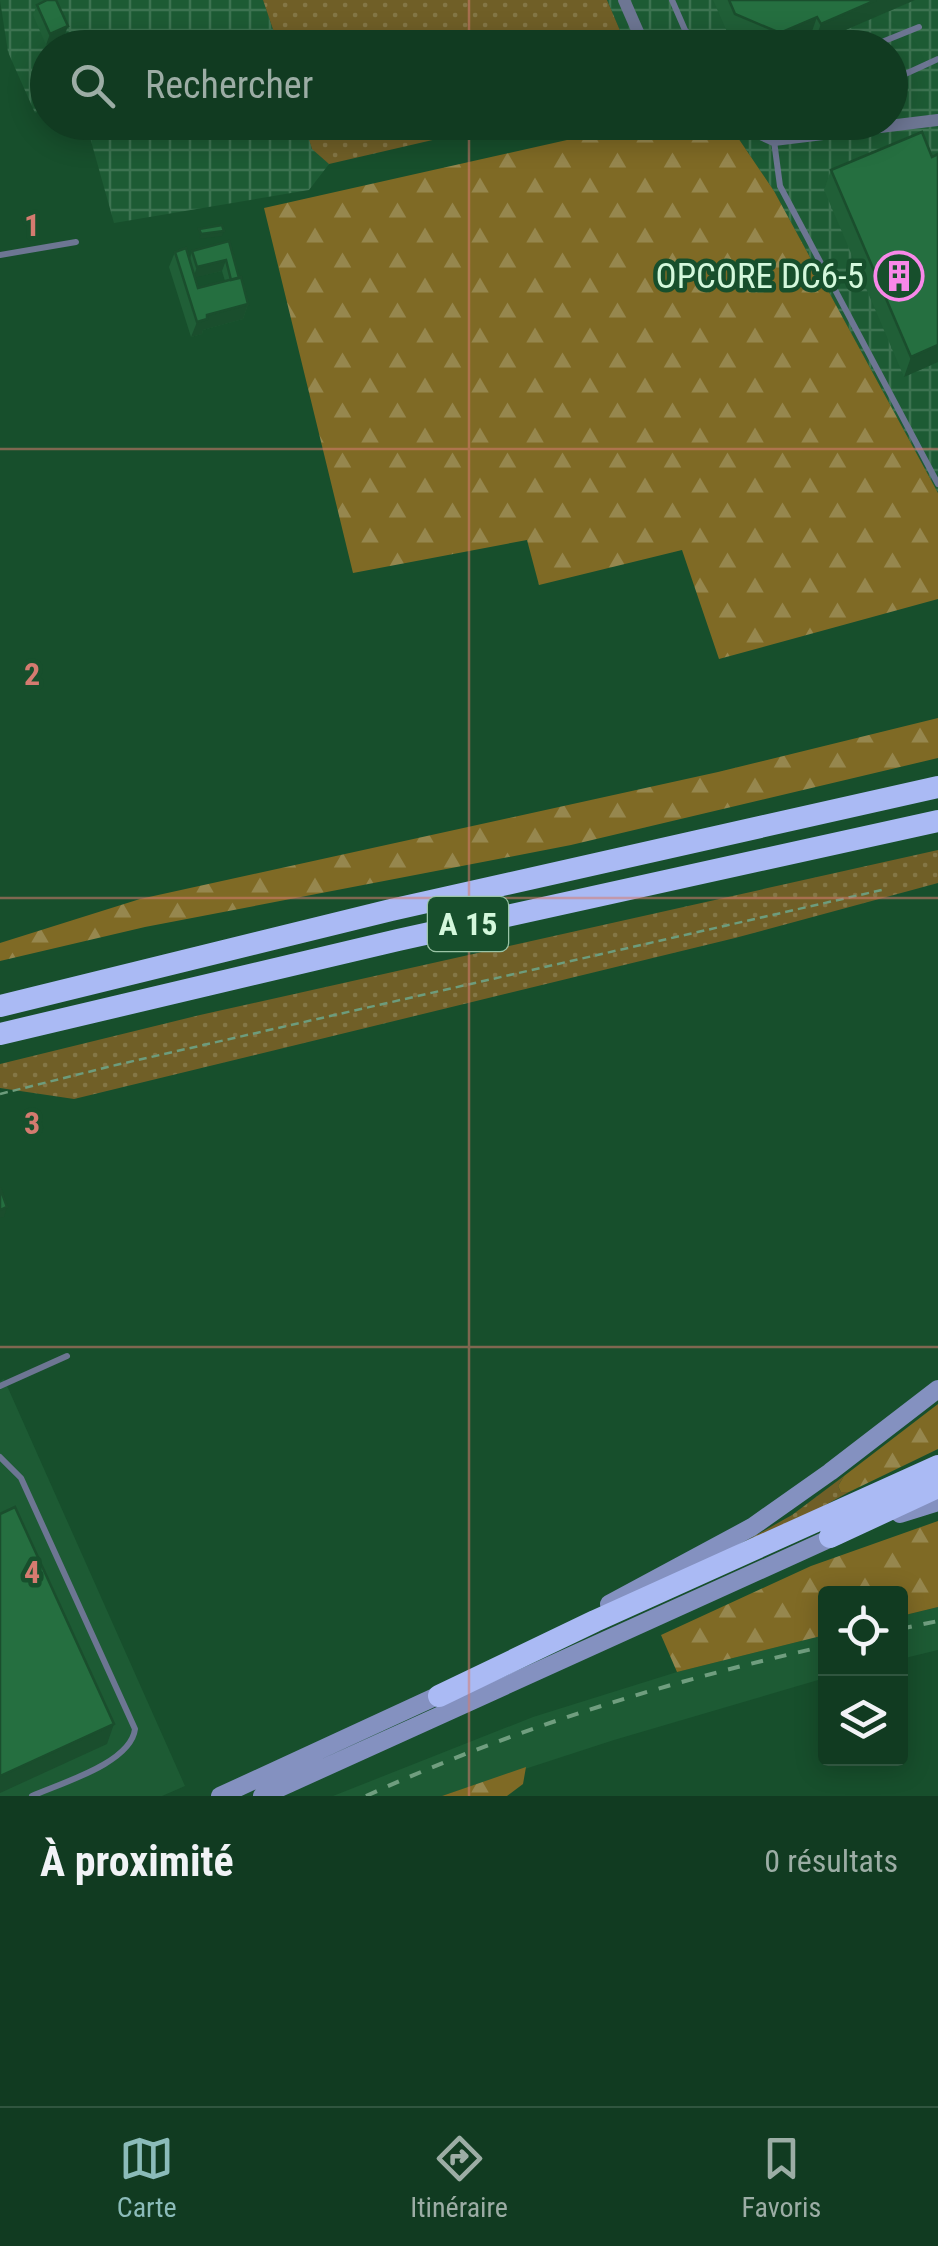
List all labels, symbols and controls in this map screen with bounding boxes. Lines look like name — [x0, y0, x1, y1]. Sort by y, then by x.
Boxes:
search box — [30, 30, 908, 140]
icon: search — [65, 58, 120, 113]
text: Rechercher — [145, 63, 313, 107]
text: 1 — [24, 206, 40, 244]
building icon: OPCORE DC6-5 — [873, 250, 925, 302]
place label: OPCORE DC6-5 — [656, 256, 864, 297]
text: 2 — [24, 655, 40, 693]
road number: A 15 — [428, 897, 508, 951]
text: 3 — [24, 1104, 40, 1142]
text: 4 — [24, 1553, 40, 1591]
map controls — [818, 1586, 908, 1766]
button: locate — [818, 1586, 908, 1676]
button: layers — [818, 1676, 908, 1766]
text: À proximité — [40, 1837, 233, 1886]
text: 0 résultats — [764, 1842, 898, 1880]
tab: Carte — [117, 2131, 177, 2224]
tab: Itinéraire — [410, 2131, 508, 2224]
tab: Favoris — [741, 2131, 821, 2224]

